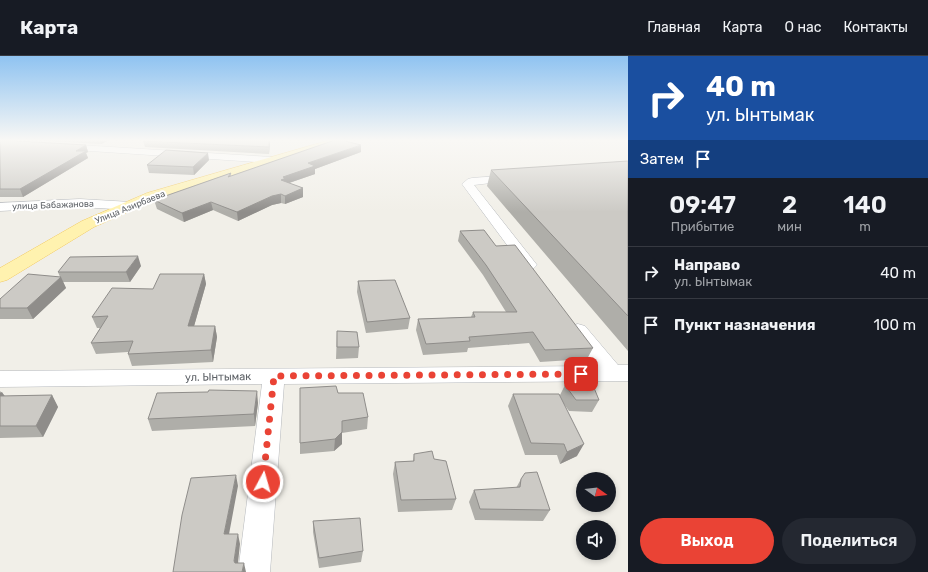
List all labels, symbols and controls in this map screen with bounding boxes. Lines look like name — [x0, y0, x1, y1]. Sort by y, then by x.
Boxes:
text: Карта — [20, 16, 78, 39]
text: Главная — [647, 19, 701, 36]
text: Карта — [723, 19, 763, 36]
text: О нас — [785, 19, 821, 36]
text: Контакты — [843, 19, 908, 36]
text: 40 m — [706, 70, 776, 103]
icon: right — [640, 72, 692, 124]
text: ул. Ынтымак — [706, 104, 814, 126]
icon: arrive — [692, 148, 714, 170]
text: Затем — [640, 150, 684, 168]
street label: Улица Азирбаева — [93, 188, 167, 226]
text: 09:47 — [669, 191, 736, 219]
text: 2 — [782, 191, 797, 219]
text: 140 — [843, 191, 887, 219]
street label: улица Бабажанова — [12, 199, 94, 211]
text: Прибытие — [671, 219, 734, 234]
text: мин — [777, 219, 802, 234]
text: m — [859, 219, 871, 234]
text: Направо — [674, 256, 740, 274]
icon: right — [640, 262, 662, 284]
text: 40 m — [880, 264, 916, 282]
text: ул. Ынтымак — [674, 274, 752, 289]
icon: arrive — [640, 314, 662, 336]
text: Пункт назначения — [674, 316, 816, 334]
text: 100 m — [874, 316, 916, 334]
pin — [564, 357, 598, 391]
icon: arrive — [570, 363, 592, 385]
street label: ул. Ынтымак — [185, 370, 251, 384]
position arrow — [242, 461, 284, 503]
north arrow — [576, 472, 616, 512]
map controls — [576, 472, 616, 560]
button: Выход — [640, 518, 774, 564]
button: Поделиться — [782, 518, 916, 564]
button: sound — [576, 520, 616, 560]

